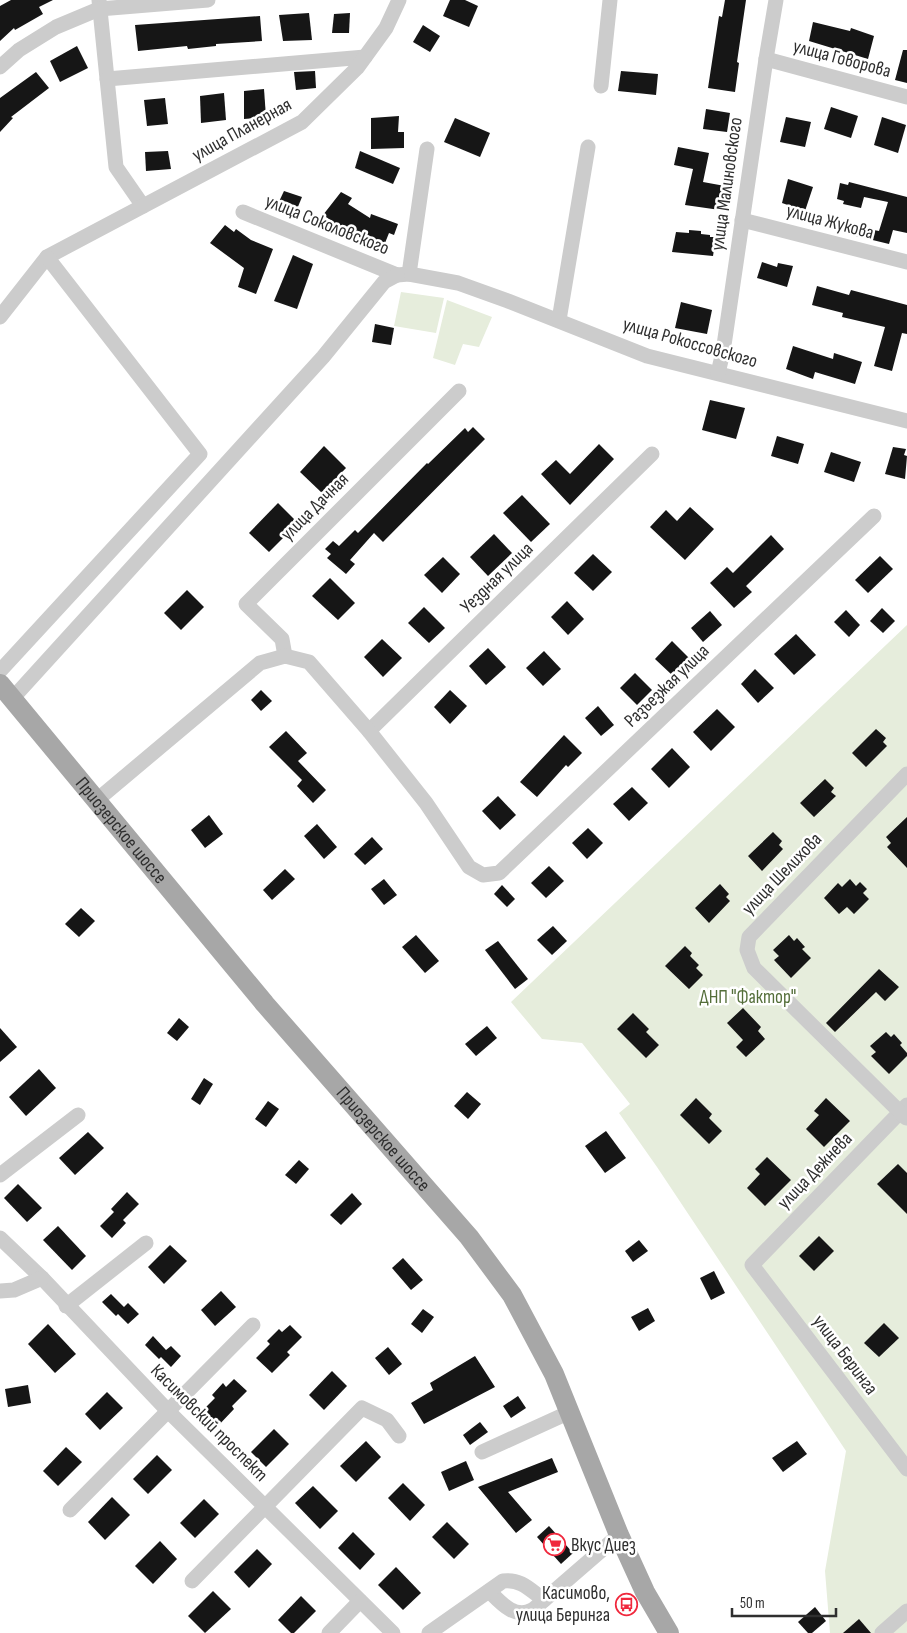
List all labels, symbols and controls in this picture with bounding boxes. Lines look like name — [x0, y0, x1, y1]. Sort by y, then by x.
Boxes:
street label: улица Говорова — [791, 35, 893, 83]
street label: улица Планерная — [188, 93, 296, 167]
street label: улица Малиновского — [706, 116, 748, 252]
street label: улица Соколовского — [262, 190, 392, 260]
street label: улица Жукова — [784, 199, 876, 245]
street label: улица Рокоссовского — [620, 313, 760, 373]
street label: улица Дачная — [276, 468, 354, 546]
street label: Уездная улица — [456, 538, 538, 618]
street label: Разъезжая улица — [620, 640, 714, 732]
street label: Приозерское шоссе — [70, 772, 172, 888]
street label: улица Шелихова — [737, 828, 827, 920]
park label: ДНП "Фактор" — [700, 986, 796, 1009]
street label: Приозерское шоссе — [331, 1082, 435, 1196]
street label: улица Дежнева — [773, 1128, 857, 1214]
street label: улица Беринга — [807, 1310, 883, 1400]
street label: Касимовский проспект — [145, 1359, 273, 1487]
supermarket icon: Вкус Диез — [543, 1533, 567, 1557]
place label: Вкус Диез — [571, 1534, 636, 1557]
place label: Касимово, улица Беринга — [516, 1582, 610, 1627]
scale bar — [732, 1586, 836, 1618]
bus stop icon: Касимово, улица Беринга — [614, 1592, 638, 1616]
text: 50 m — [740, 1594, 765, 1613]

